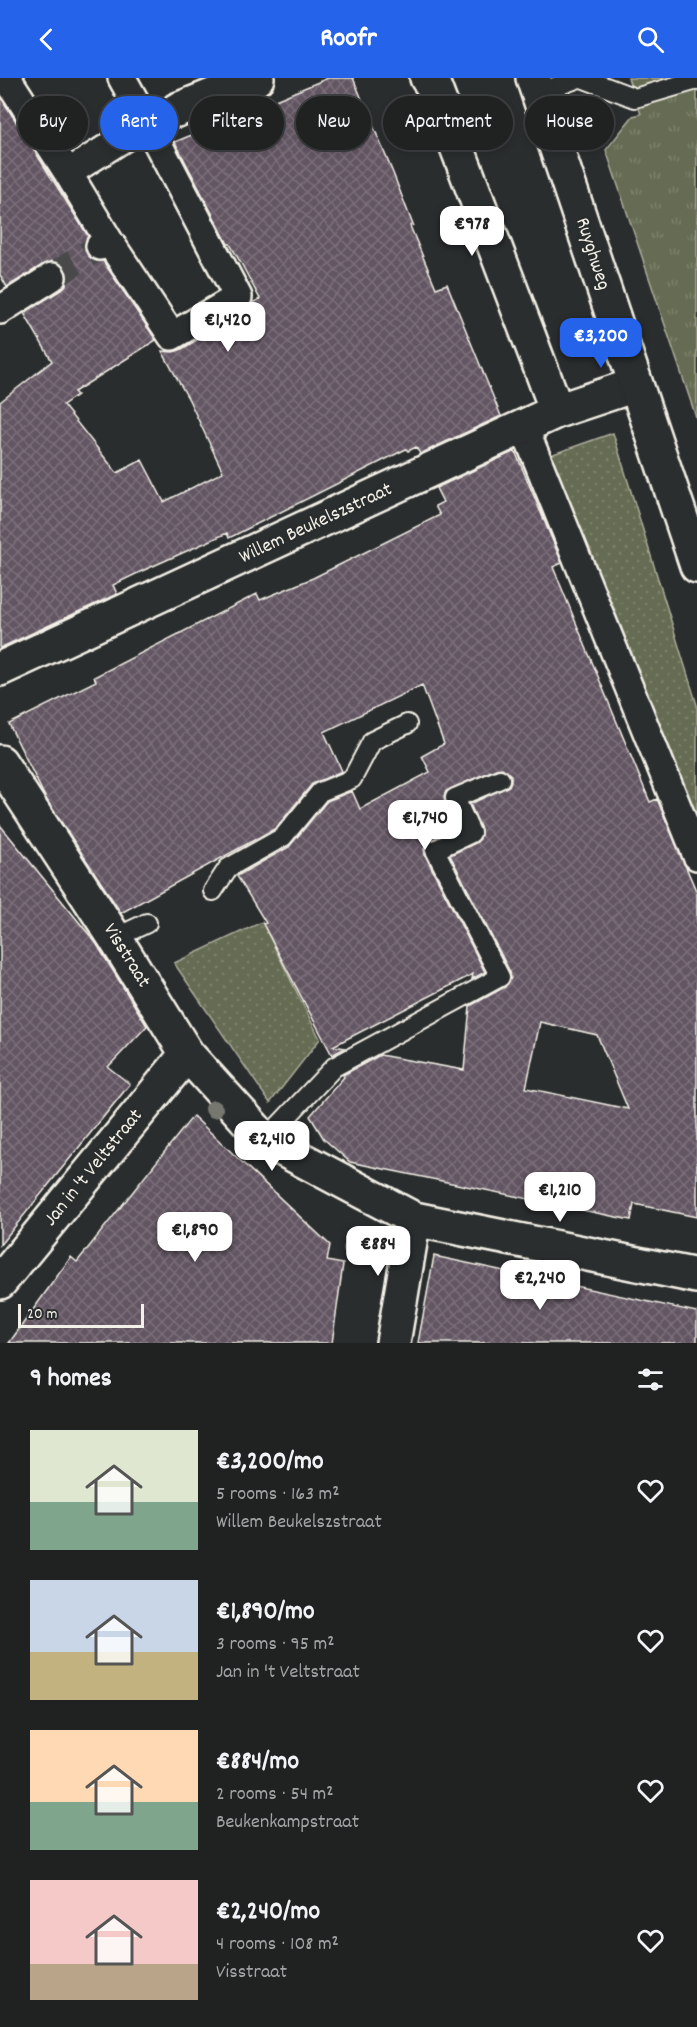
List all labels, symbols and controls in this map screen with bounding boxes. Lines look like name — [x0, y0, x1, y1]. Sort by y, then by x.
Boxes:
text: Roofr — [320, 20, 377, 59]
icon: back — [30, 23, 63, 56]
icon: search — [634, 23, 667, 56]
chip: Buy — [18, 96, 88, 150]
chip: Rent — [100, 96, 178, 150]
chip: Filters — [190, 96, 284, 150]
chip: New — [296, 96, 371, 150]
chip: Apartment — [383, 96, 513, 150]
chip: House — [525, 96, 614, 150]
pin: €978 — [436, 206, 508, 257]
text: €978 — [454, 211, 490, 239]
street label: Ruyghweg — [567, 214, 617, 294]
pin: €1,420 — [179, 302, 277, 353]
text: €1,420 — [204, 307, 252, 335]
pin: €3,200 — [552, 318, 650, 369]
text: €3,200 — [574, 323, 628, 351]
street label: Willem Beukelszstraat — [235, 476, 397, 572]
pin: €1,740 — [376, 800, 474, 851]
text: €1,740 — [402, 805, 448, 833]
street label: Visstraat — [95, 918, 157, 994]
street label: Jan in 't Veltstraat — [38, 1103, 150, 1233]
pin: €2,410 — [223, 1121, 321, 1172]
text: €2,410 — [248, 1126, 296, 1154]
pin: €1,210 — [511, 1172, 609, 1223]
text: €1,210 — [538, 1177, 582, 1205]
pin: €1,890 — [146, 1212, 244, 1263]
text: €1,890 — [171, 1217, 219, 1245]
pin: €884 — [342, 1226, 414, 1277]
text: €884 — [360, 1231, 396, 1259]
pin: €2,240 — [491, 1260, 589, 1311]
text: €2,240 — [514, 1265, 566, 1293]
scale bar — [18, 1301, 144, 1328]
text: 20 m — [27, 1303, 57, 1326]
text: 9 homes — [30, 1361, 112, 1398]
icon: filters — [634, 1363, 667, 1396]
text: €3,200/mo — [216, 1444, 324, 1481]
icon: home — [78, 1454, 150, 1526]
icon: heart — [634, 1474, 667, 1507]
text: 5 rooms · 163 m² — [216, 1481, 340, 1509]
text: Willem Beukelszstraat — [216, 1509, 382, 1537]
text: €1,890/mo — [216, 1594, 315, 1631]
icon: home — [78, 1604, 150, 1676]
icon: heart — [634, 1624, 667, 1657]
text: 3 rooms · 95 m² — [216, 1631, 335, 1659]
text: Jan in 't Veltstraat — [216, 1659, 360, 1687]
text: €884/mo — [216, 1744, 299, 1781]
icon: home — [78, 1754, 150, 1826]
icon: heart — [634, 1774, 667, 1807]
text: 2 rooms · 54 m² — [216, 1781, 334, 1809]
text: Beukenkampstraat — [216, 1809, 359, 1837]
text: €2,240/mo — [216, 1894, 320, 1931]
icon: home — [78, 1904, 150, 1976]
icon: heart — [634, 1924, 667, 1957]
text: 4 rooms · 108 m² — [216, 1931, 339, 1959]
text: Visstraat — [216, 1959, 287, 1987]

